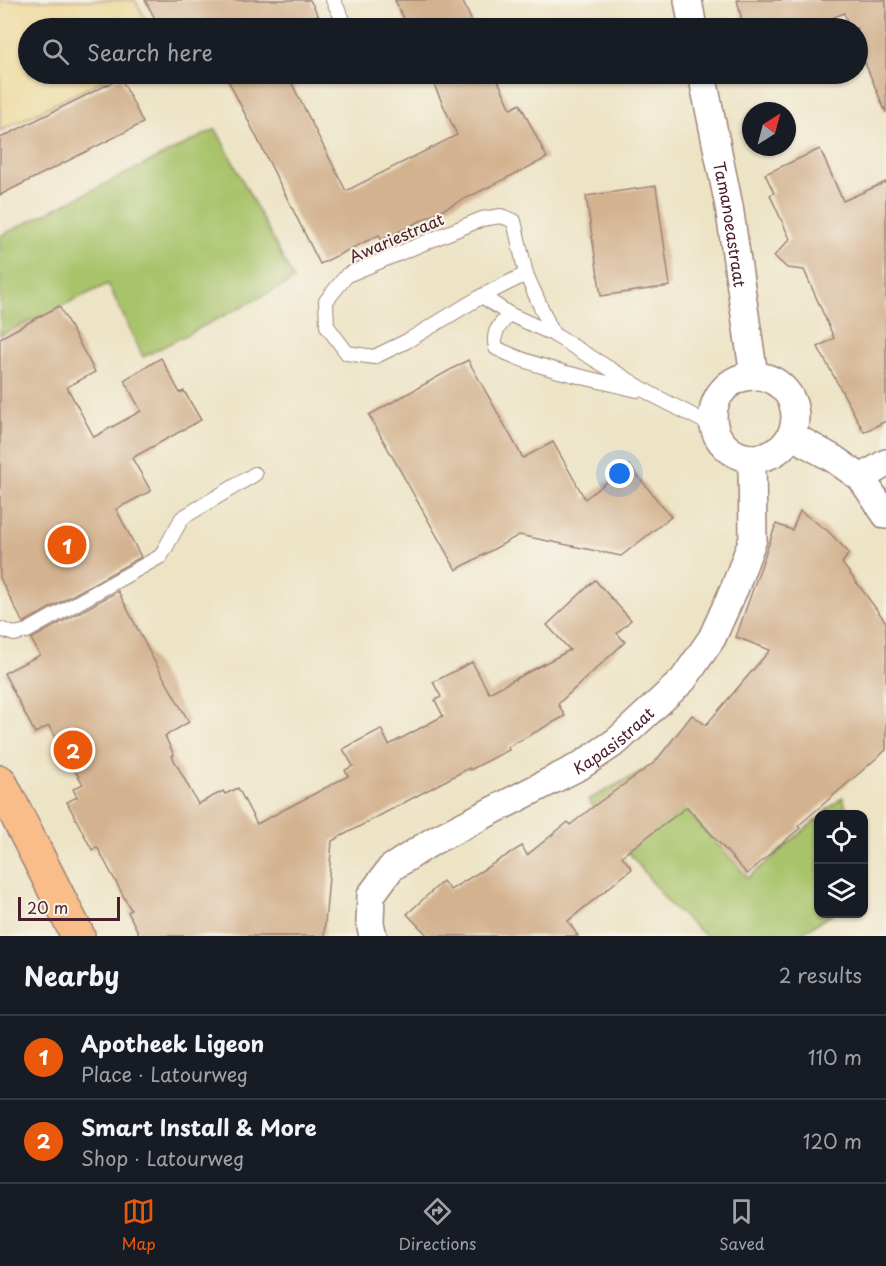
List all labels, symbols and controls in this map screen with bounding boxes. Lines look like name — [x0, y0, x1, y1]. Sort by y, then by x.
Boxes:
search box — [18, 18, 868, 84]
icon: search — [39, 35, 72, 68]
text: Search here — [87, 35, 213, 68]
north arrow — [742, 102, 796, 156]
street label: Tamanoeastraat — [708, 159, 753, 289]
street label: Awariestraat — [345, 206, 448, 268]
your location — [605, 459, 634, 488]
pin: 1 — [48, 522, 86, 568]
street label: Kapasistraat — [569, 701, 659, 780]
pin: 2 — [54, 728, 92, 772]
map controls — [814, 810, 868, 918]
button: locate — [814, 810, 868, 864]
button: layers — [814, 864, 868, 918]
scale bar — [18, 894, 120, 922]
text: 20 m — [27, 895, 68, 919]
text: Nearby — [24, 956, 119, 995]
text: 2 results — [779, 960, 862, 990]
text: Apotheek Ligeon — [81, 1026, 264, 1059]
text: 1 — [39, 1042, 48, 1072]
text: 110 m — [808, 1042, 862, 1072]
text: Place · Latourweg — [81, 1059, 248, 1089]
text: Smart Install & More — [81, 1110, 317, 1143]
text: 2 — [36, 1126, 51, 1156]
text: 120 m — [803, 1126, 862, 1156]
text: Shop · Latourweg — [81, 1143, 244, 1173]
tab: Map — [121, 1195, 156, 1255]
tab: Directions — [398, 1195, 476, 1255]
tab: Saved — [719, 1195, 765, 1255]

